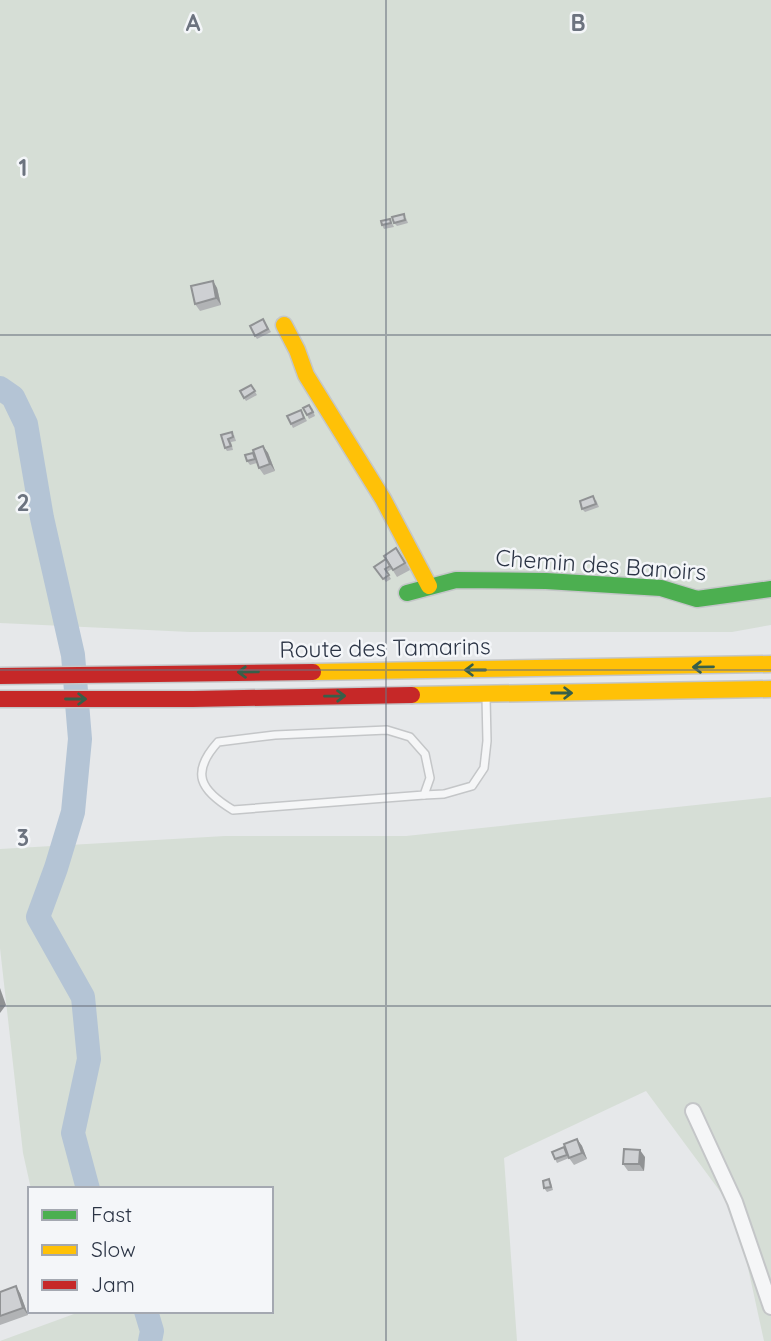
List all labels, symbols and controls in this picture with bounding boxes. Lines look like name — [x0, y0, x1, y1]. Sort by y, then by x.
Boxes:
text: A — [186, 8, 201, 37]
text: B — [570, 8, 586, 37]
text: 1 — [19, 153, 27, 182]
text: 2 — [16, 488, 30, 517]
street label: Chemin des Banoirs — [495, 543, 707, 586]
street label: Route des Tamarins — [279, 631, 491, 664]
one-way arrow — [692, 660, 715, 674]
one-way arrow — [464, 663, 487, 677]
one-way arrow — [237, 666, 260, 679]
one-way arrow — [551, 686, 574, 700]
one-way arrow — [323, 689, 346, 702]
one-way arrow — [64, 692, 87, 706]
text: 3 — [17, 823, 29, 852]
legend — [28, 1187, 273, 1313]
text: Fast — [91, 1201, 132, 1227]
text: Slow — [91, 1236, 136, 1262]
text: Jam — [91, 1271, 135, 1297]

